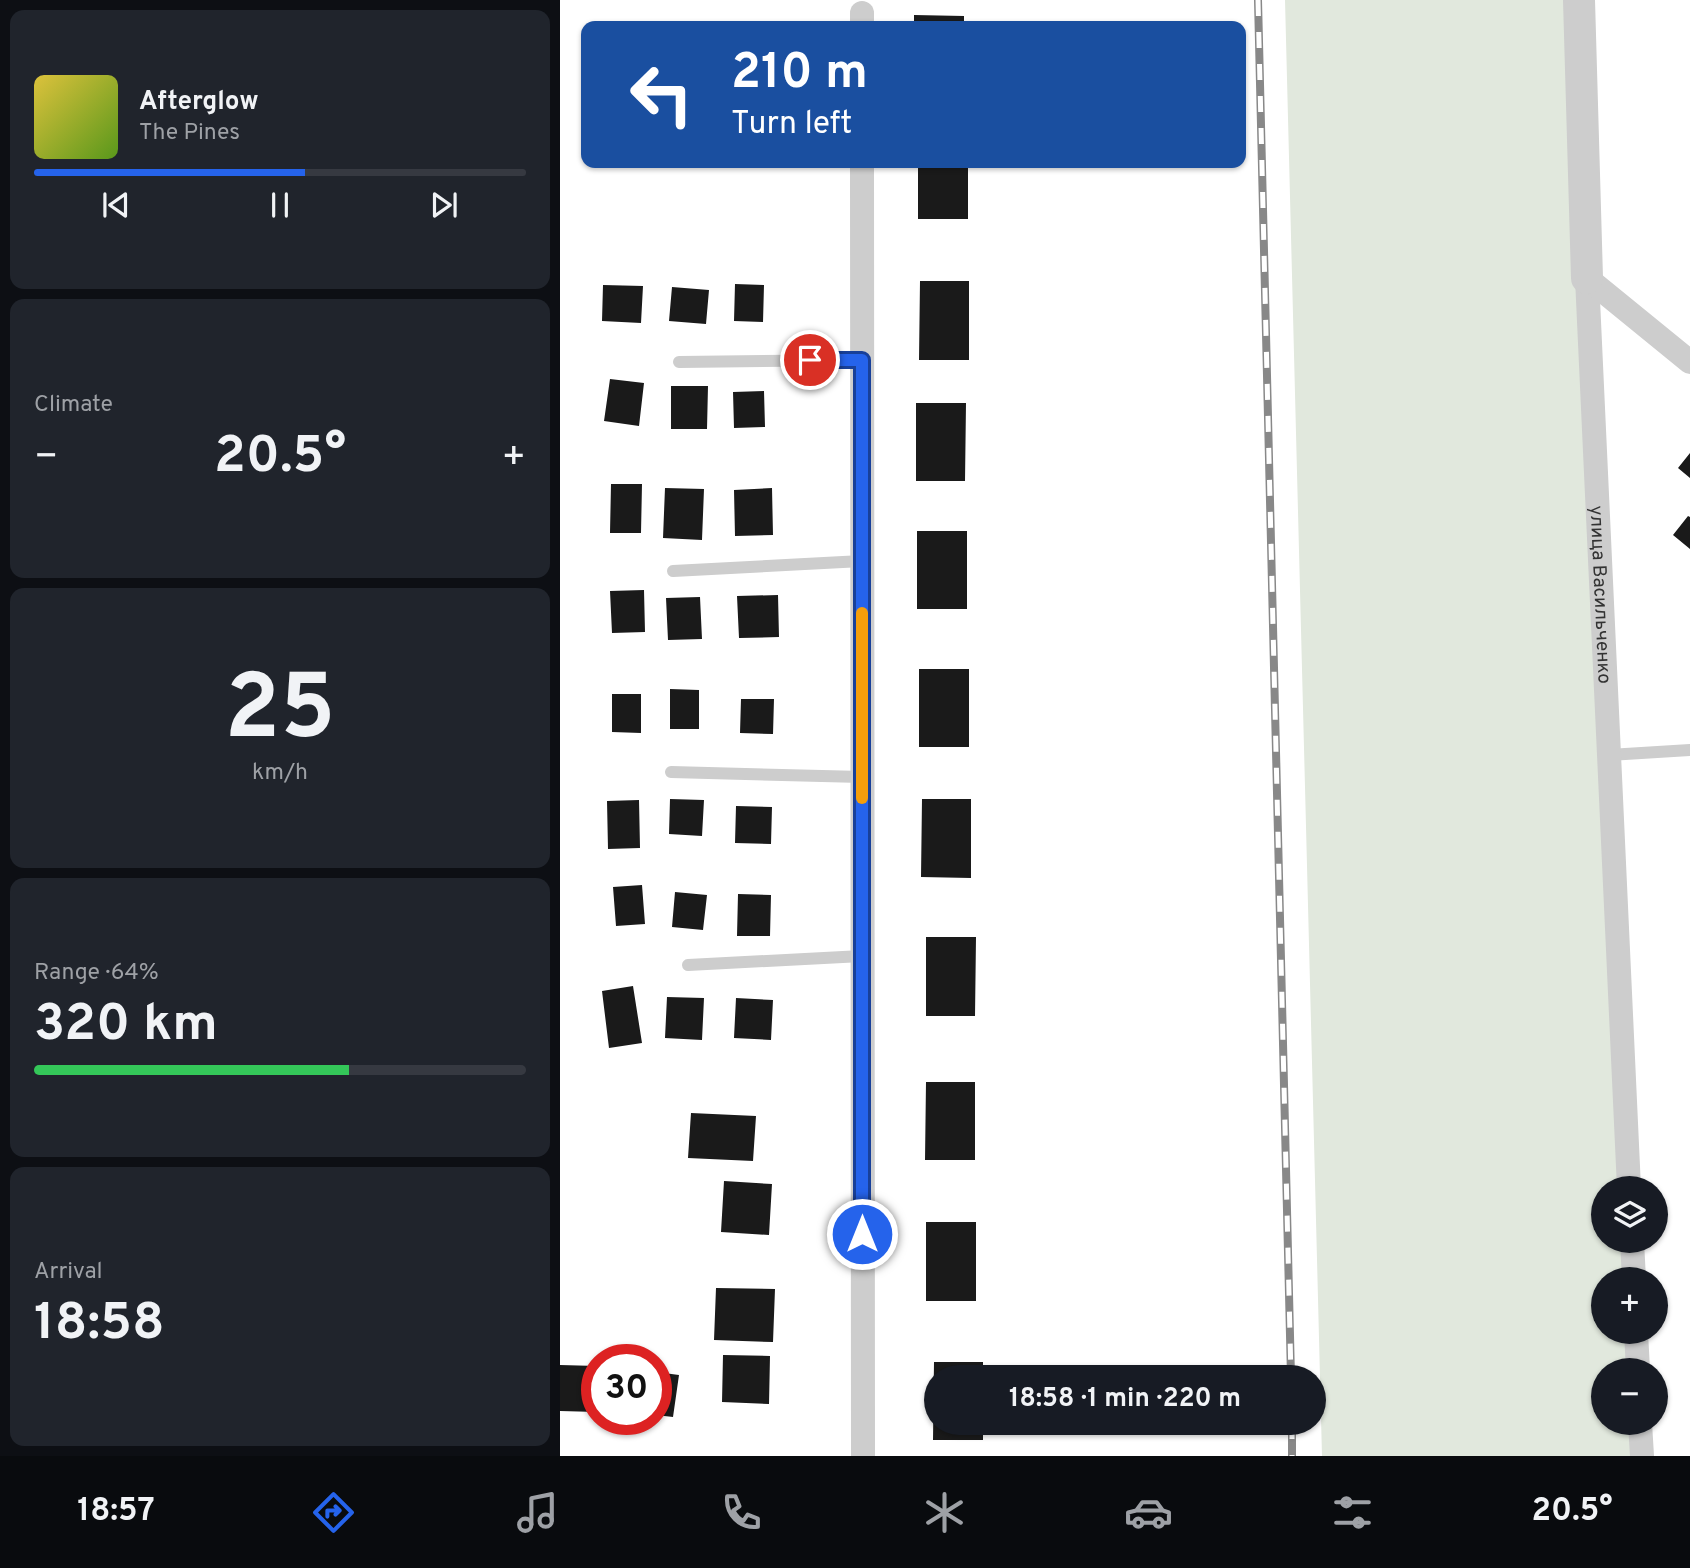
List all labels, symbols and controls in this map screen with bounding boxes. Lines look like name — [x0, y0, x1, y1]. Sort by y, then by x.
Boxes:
text: 210 m — [731, 44, 868, 106]
icon: left — [616, 49, 707, 140]
text: Afterglow — [139, 86, 259, 119]
text: Turn left — [731, 105, 852, 145]
text: The Pines — [139, 119, 240, 148]
icon: previous — [97, 186, 135, 224]
icon: pause — [261, 186, 299, 224]
icon: next — [425, 186, 463, 224]
pin — [780, 330, 840, 390]
icon: arrive — [791, 341, 829, 379]
text: Climate — [34, 391, 113, 420]
text: 20.5° — [214, 425, 346, 491]
text: − — [34, 434, 59, 483]
text: + — [501, 434, 526, 483]
street label: улица Васильченко — [1584, 505, 1616, 684]
text: 25 — [224, 656, 336, 771]
text: km/h — [252, 759, 308, 788]
text: Range · 64% — [34, 959, 159, 988]
text: 320 km — [34, 993, 218, 1059]
map controls — [1591, 1176, 1668, 1435]
button: layers — [1591, 1176, 1668, 1253]
position arrow — [825, 1197, 899, 1271]
text: Arrival — [34, 1258, 103, 1287]
button: + — [1591, 1267, 1668, 1344]
text: 18:58 — [34, 1292, 165, 1358]
speed limit sign: 30 — [581, 1344, 672, 1435]
button: − — [1591, 1358, 1668, 1435]
text: 18:58 · 1 min · 220 m — [1009, 1383, 1241, 1416]
icon: directions — [309, 1488, 358, 1537]
icon: music — [513, 1488, 562, 1537]
icon: phone — [717, 1488, 766, 1537]
icon: climate — [920, 1488, 969, 1537]
icon: car — [1124, 1488, 1173, 1537]
icon: filters — [1328, 1488, 1377, 1537]
text: 18:57 — [77, 1492, 155, 1532]
text: 20.5° — [1531, 1492, 1613, 1532]

